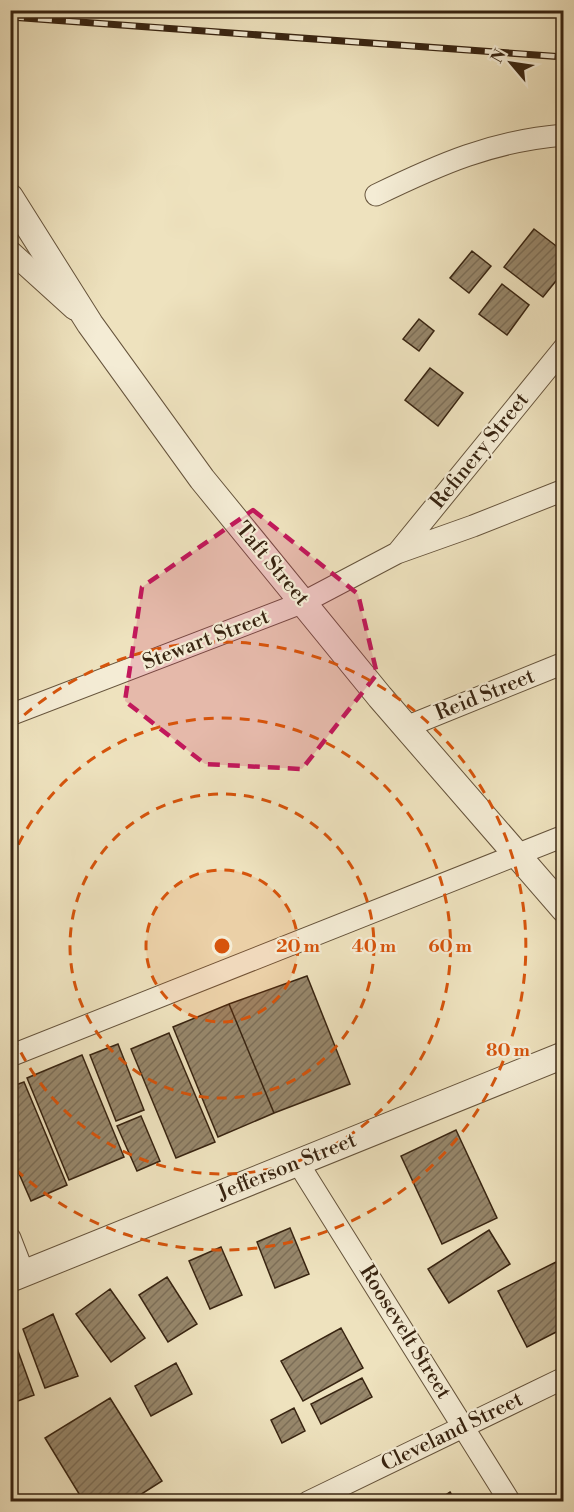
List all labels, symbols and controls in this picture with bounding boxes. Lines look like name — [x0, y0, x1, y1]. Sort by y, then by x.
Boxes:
north arrow — [481, 33, 541, 93]
text: N — [487, 46, 511, 67]
street label: Refinery Street — [425, 387, 535, 514]
street label: Taft Street — [229, 517, 315, 612]
street label: Stewart Street — [139, 604, 274, 676]
street label: Reid Street — [431, 663, 539, 727]
text: 20 m — [276, 935, 320, 958]
text: 40 m — [352, 935, 397, 958]
text: 60 m — [428, 935, 472, 958]
centre of rings — [212, 936, 232, 956]
text: 80 m — [486, 1039, 531, 1062]
street label: Jefferson Street — [213, 1127, 361, 1207]
street label: Roosevelt Street — [353, 1260, 457, 1404]
street label: Cleveland Street — [377, 1386, 528, 1478]

